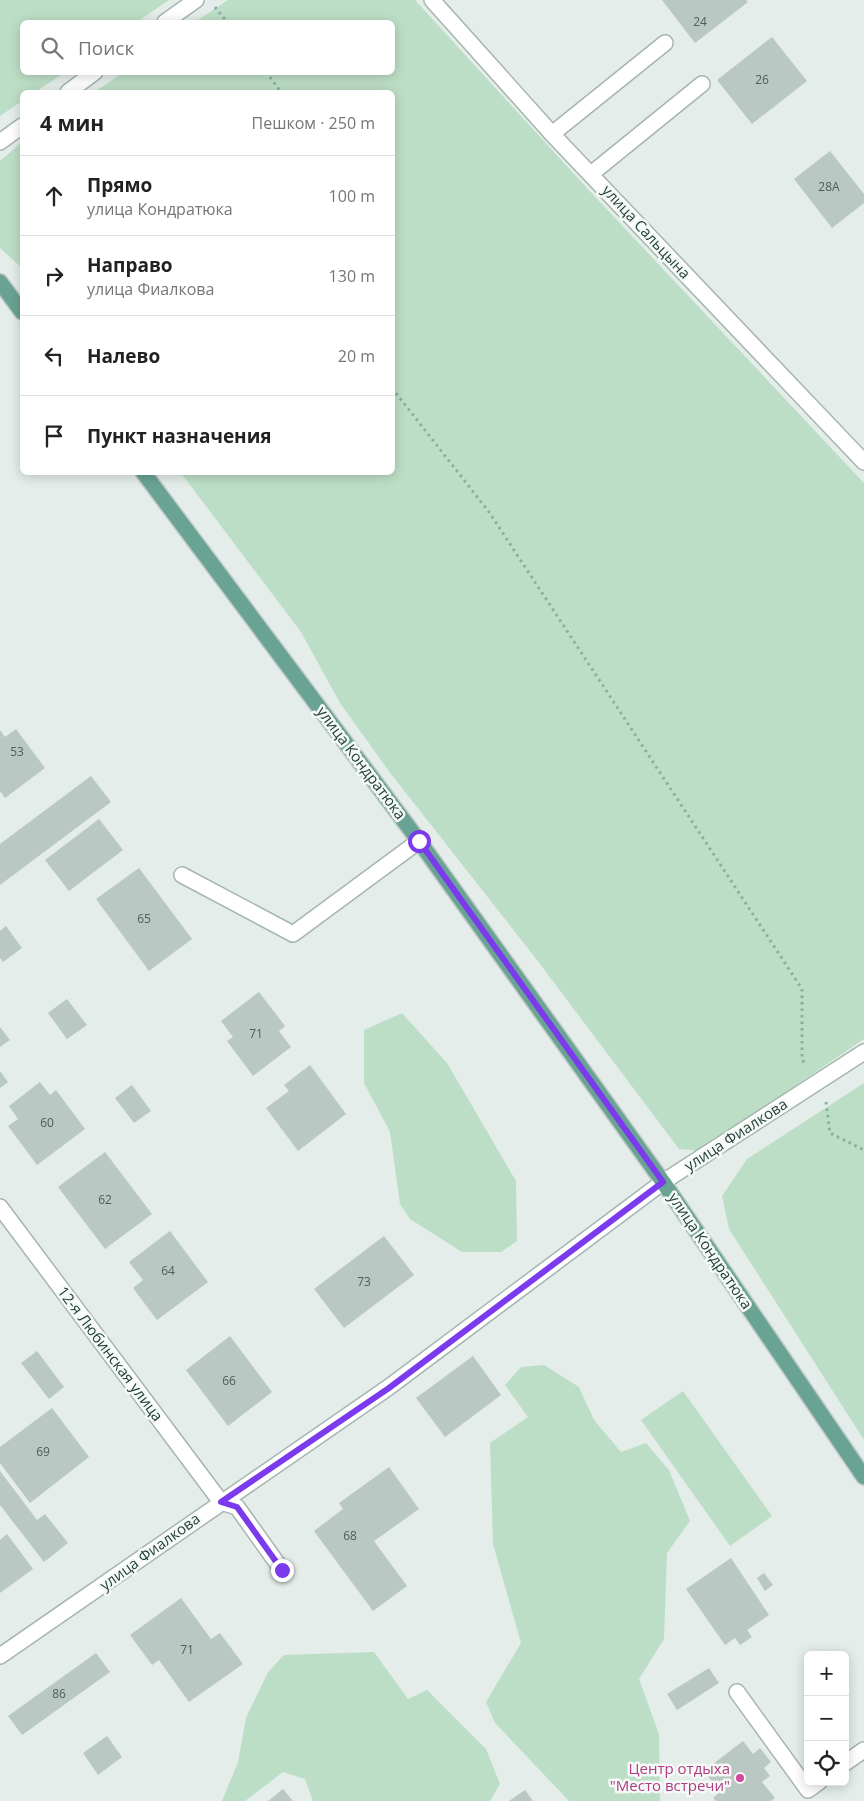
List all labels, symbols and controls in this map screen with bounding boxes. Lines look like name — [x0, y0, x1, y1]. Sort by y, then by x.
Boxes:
house number: 24 — [693, 13, 707, 30]
search box — [20, 20, 395, 75]
icon: search — [38, 34, 66, 62]
text: Поиск — [78, 35, 134, 61]
house number: 26 — [755, 71, 769, 88]
text: 4 мин — [40, 109, 104, 137]
text: Пешком · 250 m — [252, 112, 375, 134]
text: Прямо — [87, 172, 152, 198]
house number: 28А — [818, 178, 840, 195]
street label: улица Сальцына — [598, 180, 695, 282]
icon: ahead — [40, 182, 68, 210]
text: 100 m — [329, 185, 375, 207]
text: улица Кондратюка — [87, 198, 233, 220]
text: Направо — [87, 252, 173, 278]
icon: right — [40, 262, 68, 290]
text: 130 m — [329, 265, 375, 287]
text: улица Фиалкова — [87, 278, 214, 300]
icon: left — [40, 342, 68, 370]
text: Налево — [87, 343, 160, 369]
text: 20 m — [338, 345, 375, 367]
icon: arrive — [40, 422, 68, 450]
text: Пункт назначения — [87, 423, 272, 449]
street label: улица Кондратюка — [313, 702, 411, 823]
house number: 53 — [10, 743, 24, 760]
route start — [408, 830, 431, 853]
house number: 65 — [137, 910, 151, 927]
house number: 71 — [249, 1025, 263, 1042]
street label: улица Фиалкова — [680, 1093, 791, 1175]
house number: 60 — [40, 1114, 54, 1131]
street label: улица Кондратюка — [664, 1188, 757, 1313]
house number: 62 — [98, 1191, 112, 1208]
house number: 64 — [161, 1262, 175, 1279]
house number: 73 — [357, 1273, 371, 1290]
street label: 12-я Любинская улица — [53, 1282, 168, 1425]
house number: 66 — [222, 1372, 236, 1389]
house number: 69 — [36, 1443, 50, 1460]
street label: улица Фиалкова — [95, 1508, 204, 1594]
house number: 68 — [343, 1527, 357, 1544]
route end — [271, 1559, 294, 1582]
house number: 71 — [180, 1641, 194, 1658]
map controls — [804, 1651, 849, 1786]
button: + — [804, 1651, 849, 1696]
house number: 86 — [52, 1685, 66, 1702]
button: − — [804, 1696, 849, 1741]
button: locate — [804, 1741, 849, 1786]
place label: Центр отдыха "Место встречи" — [610, 1758, 730, 1795]
marker: Центр отдыха "Место встречи" — [734, 1772, 746, 1784]

